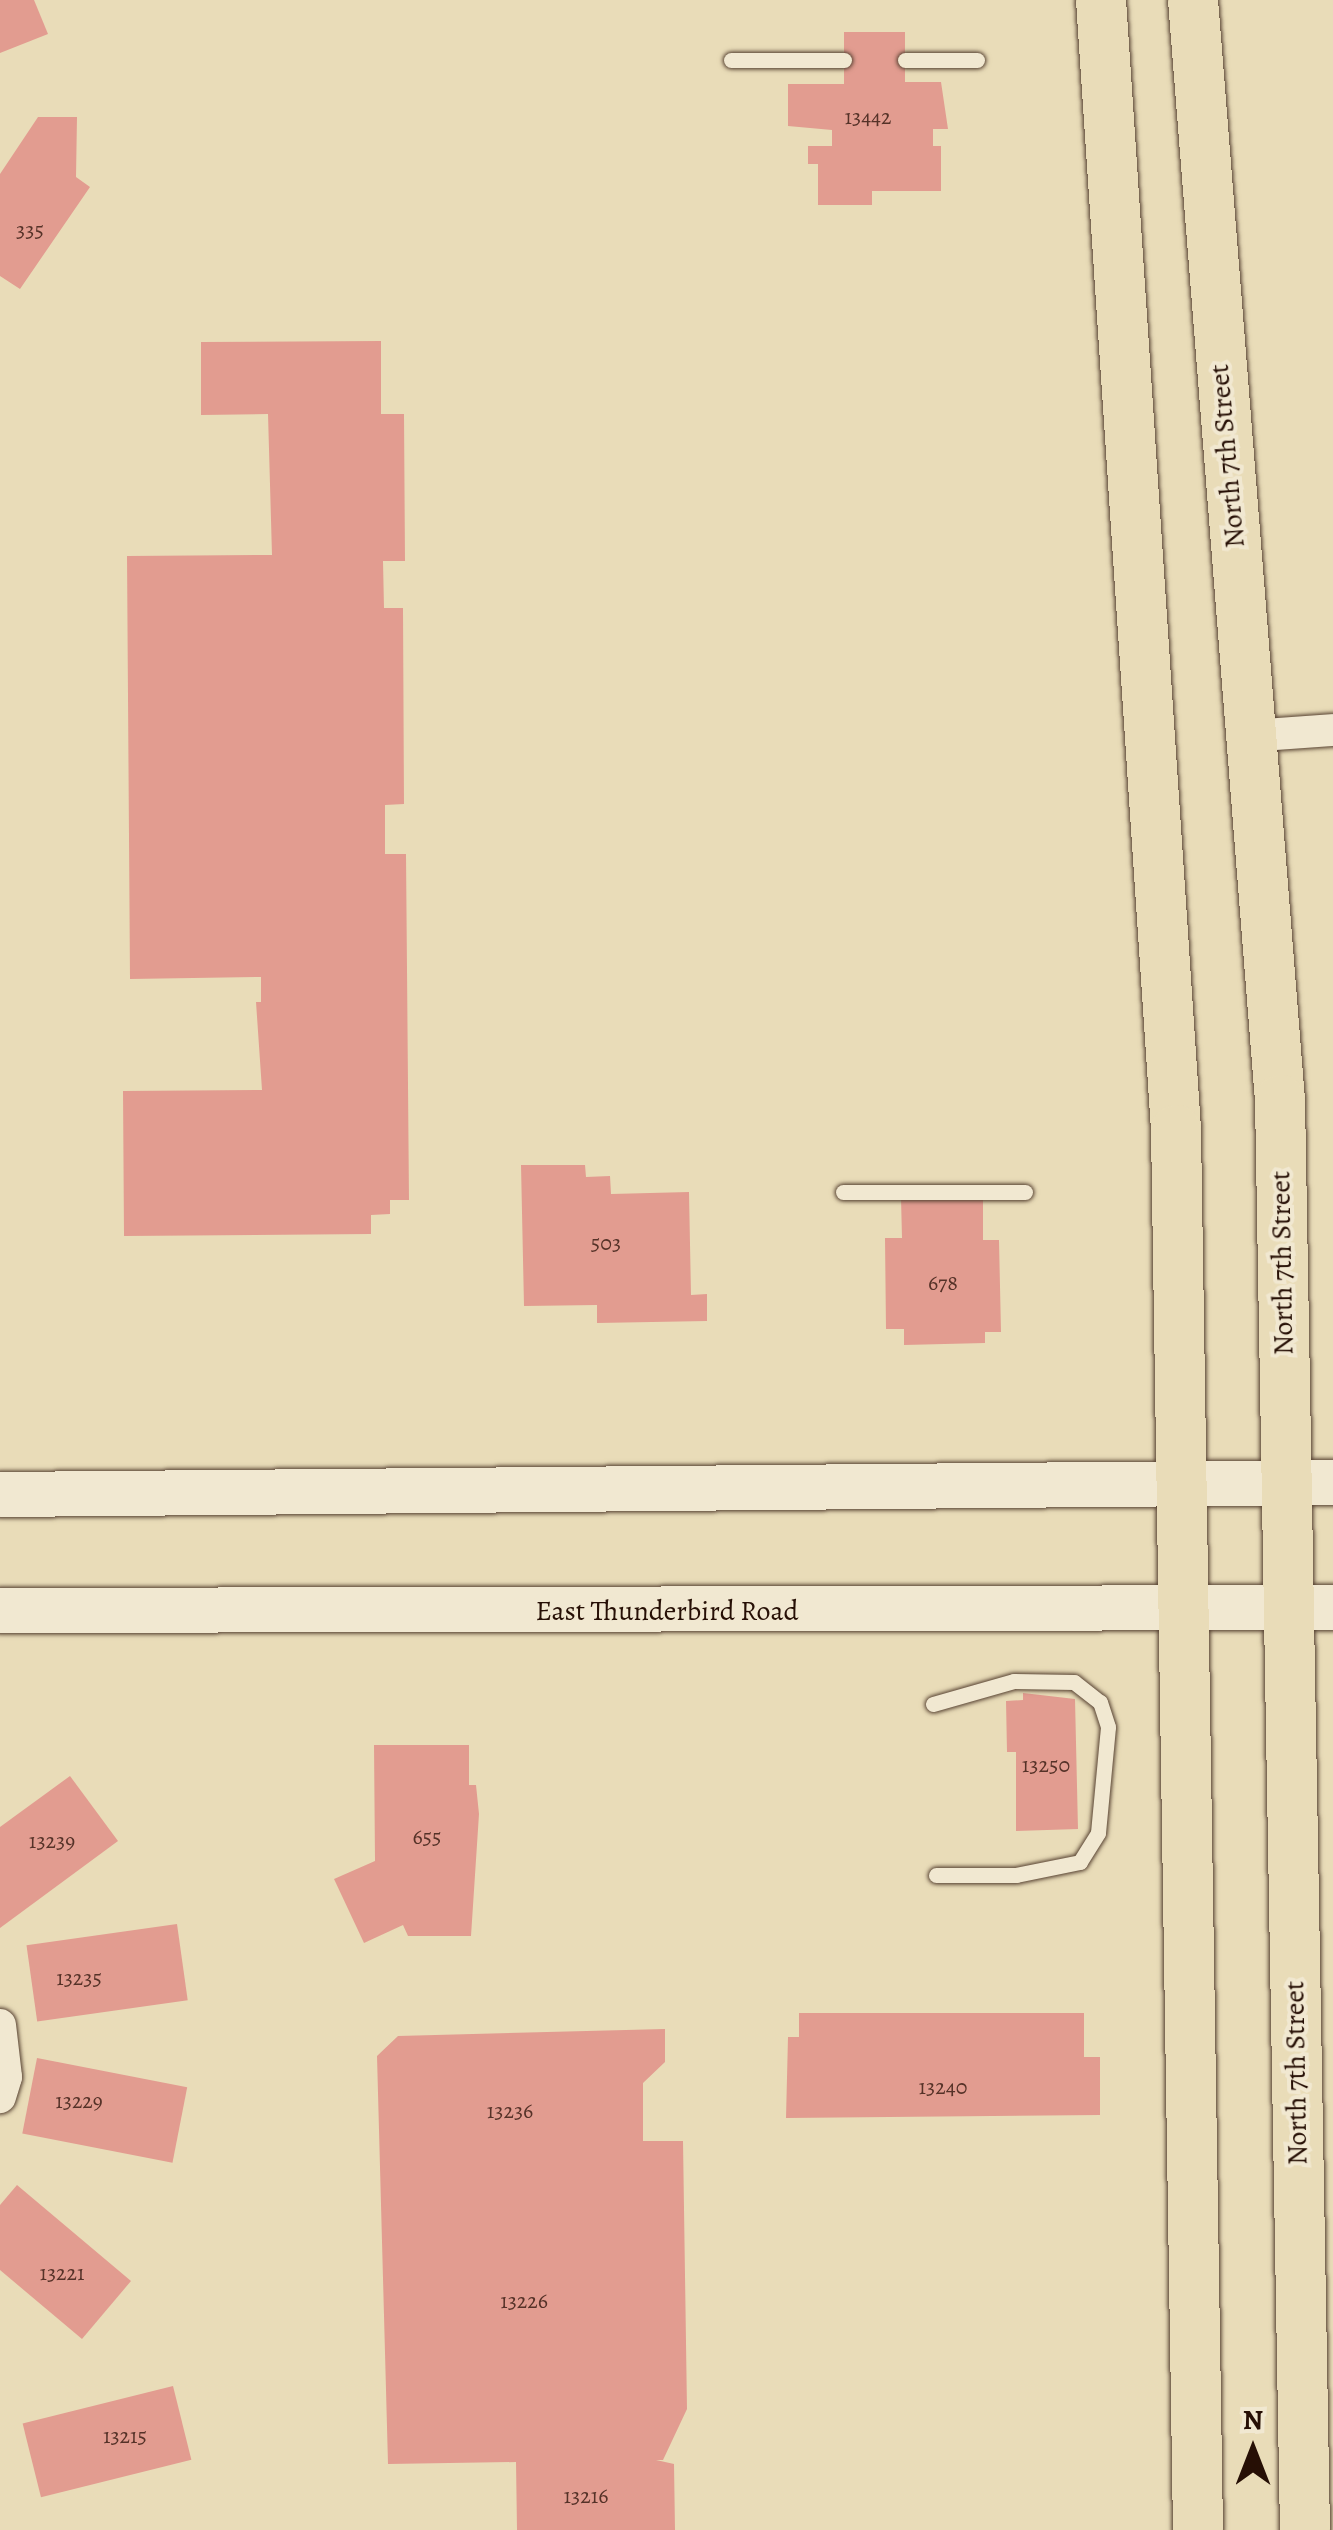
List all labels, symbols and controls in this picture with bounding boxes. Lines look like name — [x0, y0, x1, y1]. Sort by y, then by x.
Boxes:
house number: 13442 — [844, 105, 892, 131]
house number: 335 — [16, 218, 44, 244]
street label: North 7th Street — [1202, 363, 1252, 549]
street label: North 7th Street — [1264, 1171, 1300, 1355]
house number: 503 — [591, 1231, 621, 1257]
house number: 678 — [928, 1271, 958, 1297]
street label: East Thunderbird Road — [535, 1594, 799, 1628]
house number: 13250 — [1022, 1753, 1070, 1779]
house number: 655 — [412, 1825, 442, 1851]
house number: 13239 — [29, 1829, 75, 1855]
house number: 13235 — [56, 1966, 102, 1992]
street label: North 7th Street — [1278, 1981, 1314, 2165]
house number: 13240 — [919, 2075, 967, 2101]
house number: 13229 — [55, 2089, 103, 2115]
house number: 13236 — [487, 2099, 533, 2125]
house number: 13221 — [39, 2261, 85, 2287]
house number: 13226 — [500, 2289, 548, 2315]
north arrow — [1203, 2400, 1303, 2500]
text: N — [1243, 2401, 1263, 2439]
house number: 13215 — [103, 2424, 147, 2450]
house number: 13216 — [564, 2484, 608, 2510]

